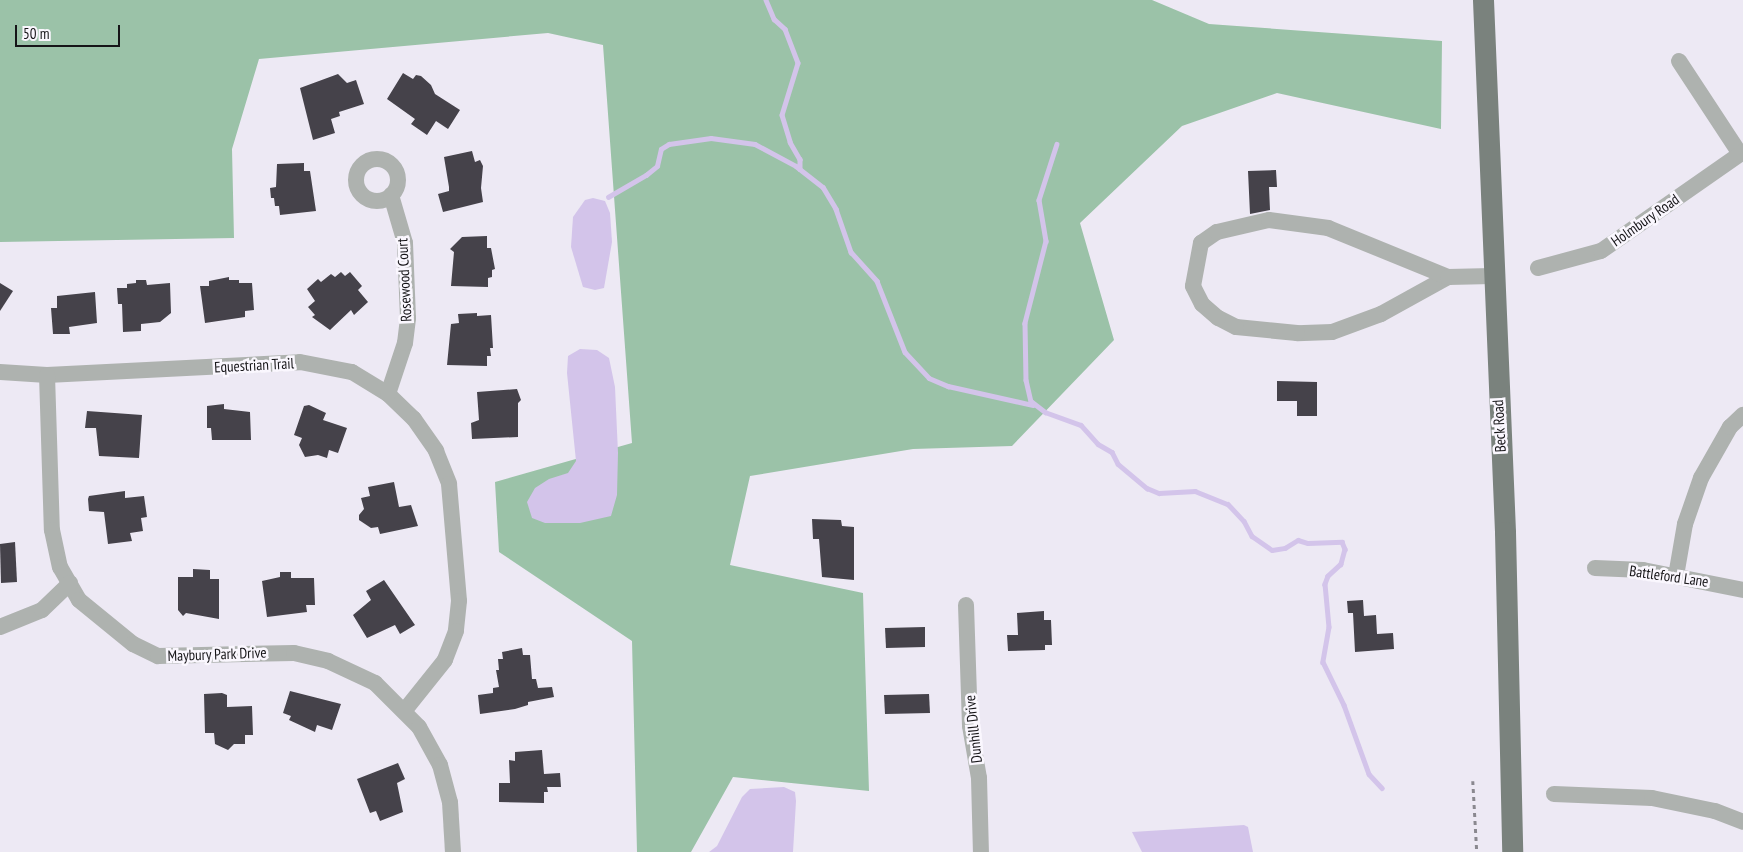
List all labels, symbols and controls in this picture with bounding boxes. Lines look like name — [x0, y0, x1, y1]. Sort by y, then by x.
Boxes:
scale bar — [18, 15, 122, 47]
text: 50 m — [23, 24, 49, 43]
street label: Holmbury Road — [1607, 190, 1683, 250]
street label: Rosewood Court — [393, 238, 415, 322]
street label: Equestrian Trail — [213, 354, 295, 376]
street label: Beck Road — [1489, 399, 1509, 453]
street label: Battleford Lane — [1628, 562, 1710, 590]
street label: Maybury Park Drive — [167, 643, 267, 665]
street label: Dunhill Drive — [960, 694, 986, 764]

